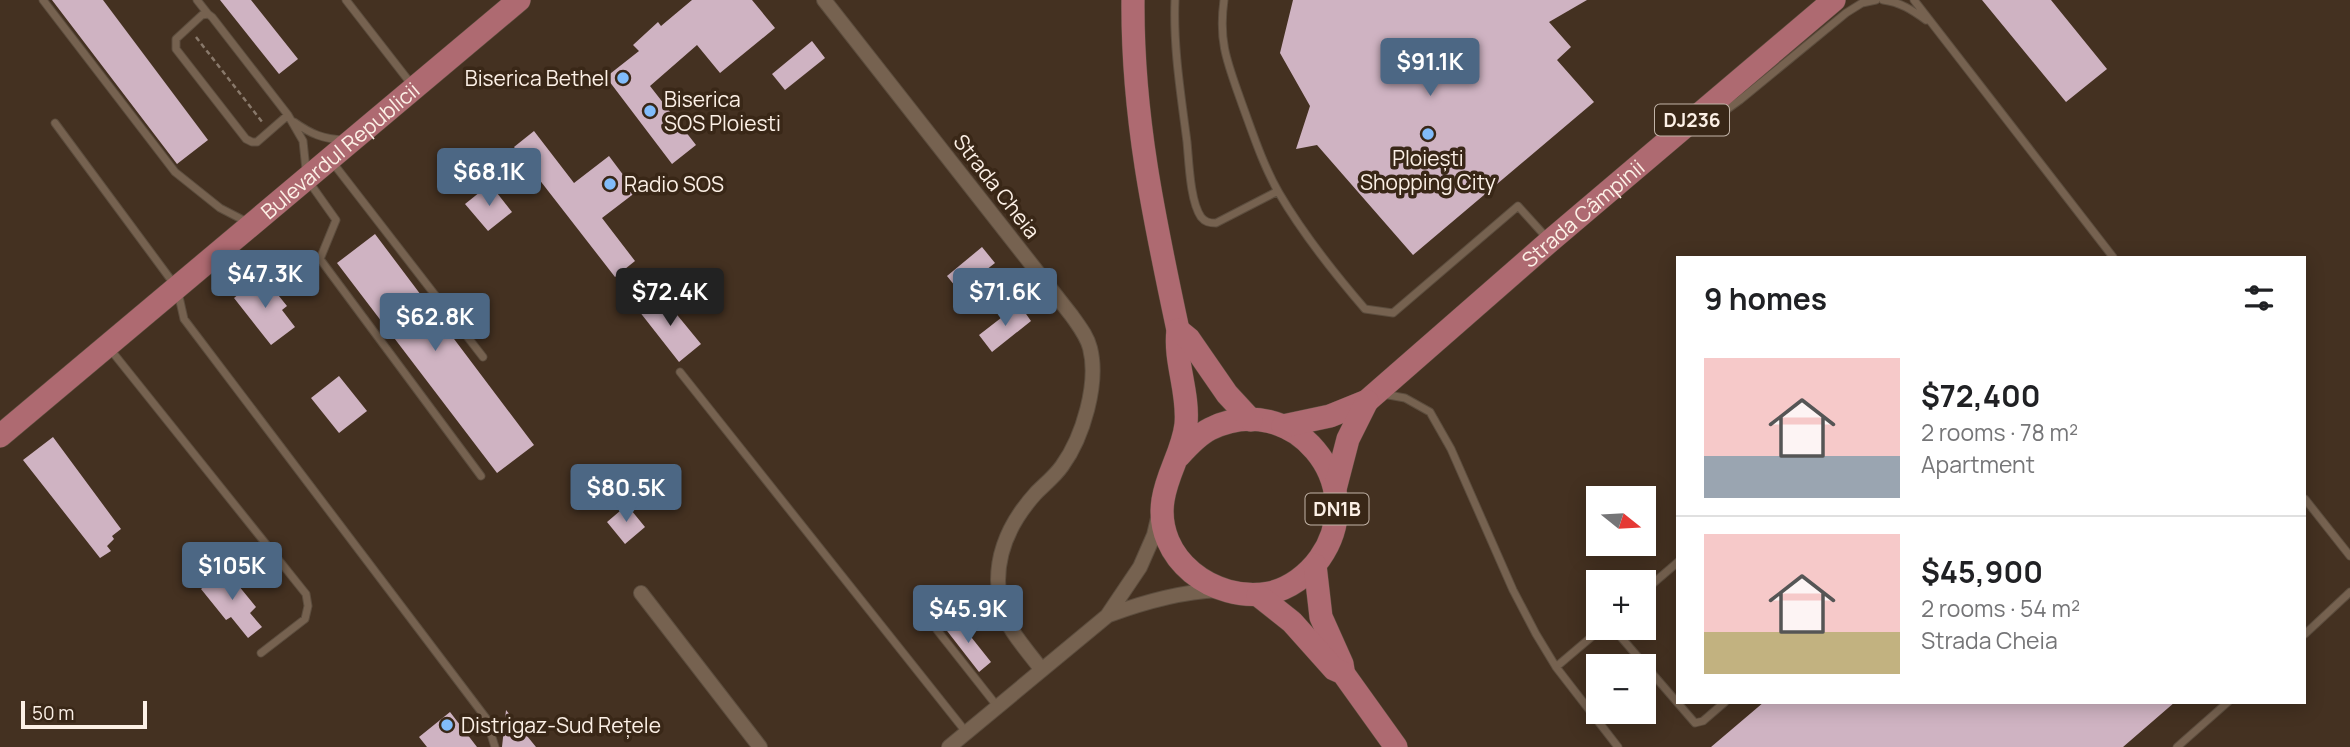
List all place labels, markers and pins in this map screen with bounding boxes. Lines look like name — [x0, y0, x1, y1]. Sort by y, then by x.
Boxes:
pin: $91.1K — [1373, 38, 1487, 98]
place label: Biserica Bethel — [465, 64, 609, 92]
marker: Biserica Bethel — [615, 70, 631, 86]
place label: Biserica SOS Ploiesti — [664, 85, 781, 137]
marker: Biserica SOS Ploiesti — [642, 103, 658, 119]
marker: Ploiești Shopping City — [1420, 126, 1436, 142]
place label: Ploiești Shopping City — [1360, 144, 1496, 196]
pin: $68.1K — [432, 148, 546, 208]
place label: Radio SOS — [624, 170, 724, 198]
marker: Radio SOS — [602, 176, 618, 192]
pin: $47.3K — [208, 250, 322, 310]
pin: $72.4K — [613, 268, 727, 328]
pin: $71.6K — [948, 268, 1062, 328]
pin: $62.8K — [378, 294, 492, 353]
pin: $80.5K — [569, 464, 683, 524]
pin: $105K — [183, 542, 281, 602]
pin: $45.9K — [911, 586, 1025, 645]
place label: Distrigaz-Sud Rețele — [461, 711, 661, 739]
marker: Distrigaz-Sud Rețele — [439, 717, 455, 733]

